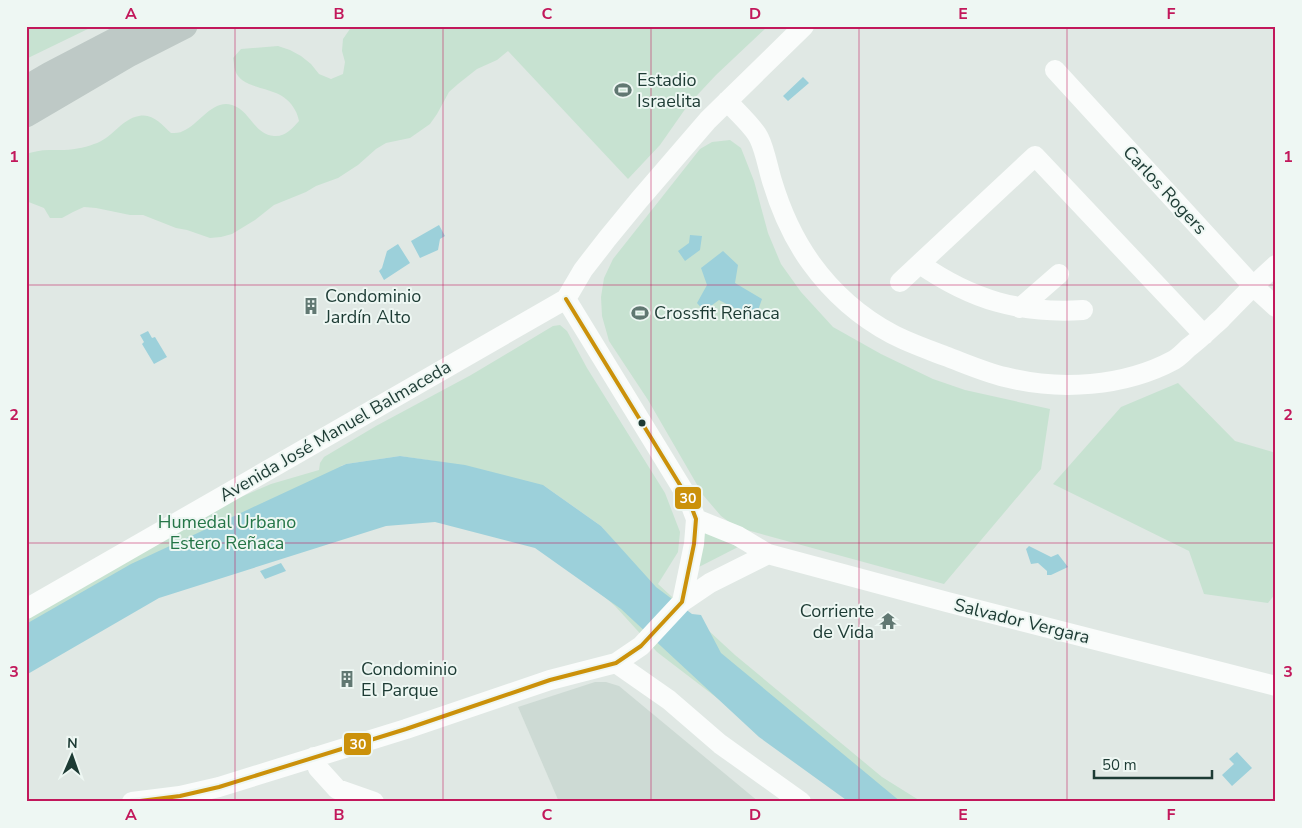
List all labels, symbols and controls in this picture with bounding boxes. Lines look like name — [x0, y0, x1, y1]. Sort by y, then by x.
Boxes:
text: A — [125, 3, 137, 25]
text: B — [333, 3, 345, 25]
text: C — [542, 3, 553, 25]
text: D — [749, 3, 761, 25]
text: E — [958, 3, 968, 25]
text: F — [1167, 3, 1176, 25]
place label: Estadio Israelita — [637, 68, 701, 113]
sports icon: Estadio Israelita — [613, 80, 633, 100]
street label: Carlos Rogers — [1118, 140, 1212, 240]
text: 1 — [9, 146, 19, 168]
text: 1 — [1283, 146, 1293, 168]
place label: Condominio Jardín Alto — [324, 284, 421, 329]
building icon: Condominio Jardín Alto — [301, 296, 321, 316]
place label: Crossfit Reñaca — [654, 301, 780, 325]
sports icon: Crossfit Reñaca — [630, 303, 650, 323]
street label: Avenida José Manuel Balmaceda — [215, 355, 455, 507]
text: 2 — [9, 404, 19, 426]
text: 2 — [1283, 404, 1293, 426]
unlabelled marker — [637, 418, 647, 428]
line badge: 30 — [674, 486, 702, 510]
text: 30 — [680, 489, 696, 508]
park label: Humedal Urbano Estero Reñaca — [158, 510, 296, 555]
street label: Salvador Vergara — [952, 593, 1092, 649]
place label: Corriente de Vida — [800, 599, 874, 644]
temple icon: Corriente de Vida — [878, 611, 898, 631]
place label: Condominio El Parque — [361, 657, 457, 702]
text: 3 — [9, 661, 19, 683]
text: 3 — [1283, 661, 1293, 683]
building icon: Condominio El Parque — [337, 669, 357, 689]
north arrow — [48, 730, 98, 780]
line badge: 30 — [343, 732, 372, 756]
text: N — [67, 734, 78, 753]
text: 30 — [350, 735, 366, 754]
scale bar — [1094, 748, 1212, 780]
text: 50 m — [1102, 755, 1137, 775]
text: A — [125, 804, 137, 826]
text: B — [333, 804, 345, 826]
text: C — [542, 804, 553, 826]
text: D — [749, 804, 761, 826]
text: E — [958, 804, 968, 826]
text: F — [1167, 804, 1176, 826]

